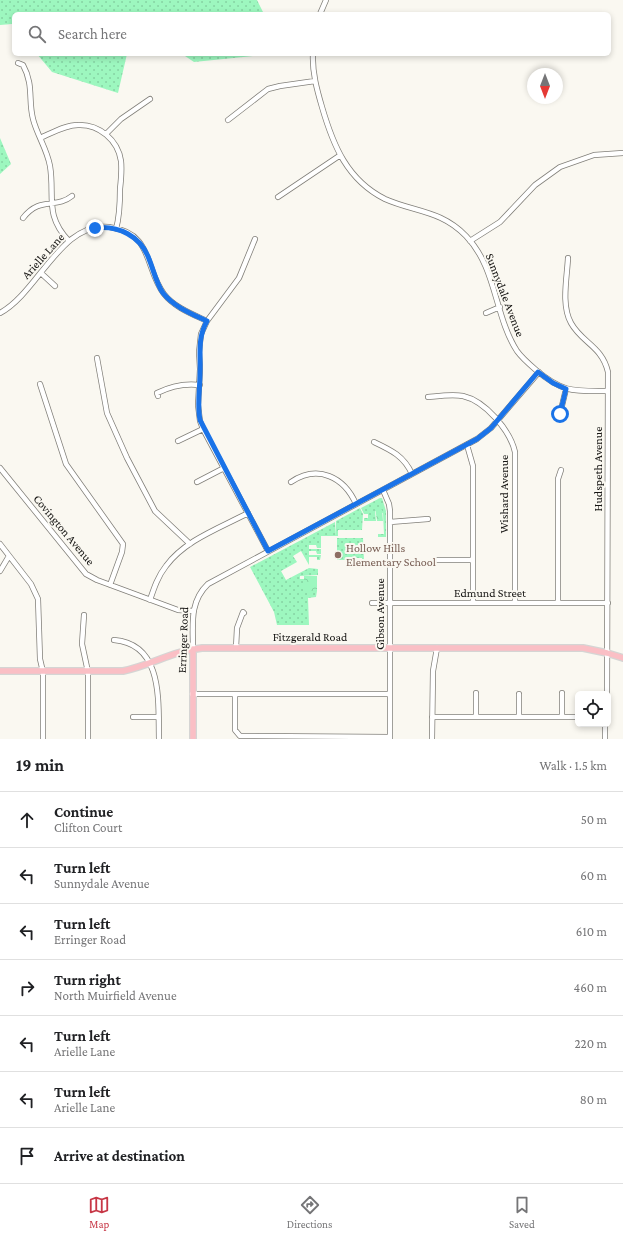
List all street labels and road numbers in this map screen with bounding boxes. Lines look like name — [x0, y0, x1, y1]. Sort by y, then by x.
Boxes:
street label: Arielle Lane — [19, 230, 67, 282]
street label: Sunnydale Avenue — [483, 251, 527, 339]
street label: Hudspeth Avenue — [591, 427, 605, 511]
street label: Wishard Avenue — [497, 455, 511, 533]
street label: Covington Avenue — [30, 492, 98, 568]
street label: Gibson Avenue — [373, 578, 387, 650]
street label: Edmund Street — [454, 586, 527, 600]
street label: Erringer Road — [175, 606, 191, 673]
street label: Fitzgerald Road — [273, 630, 348, 644]

